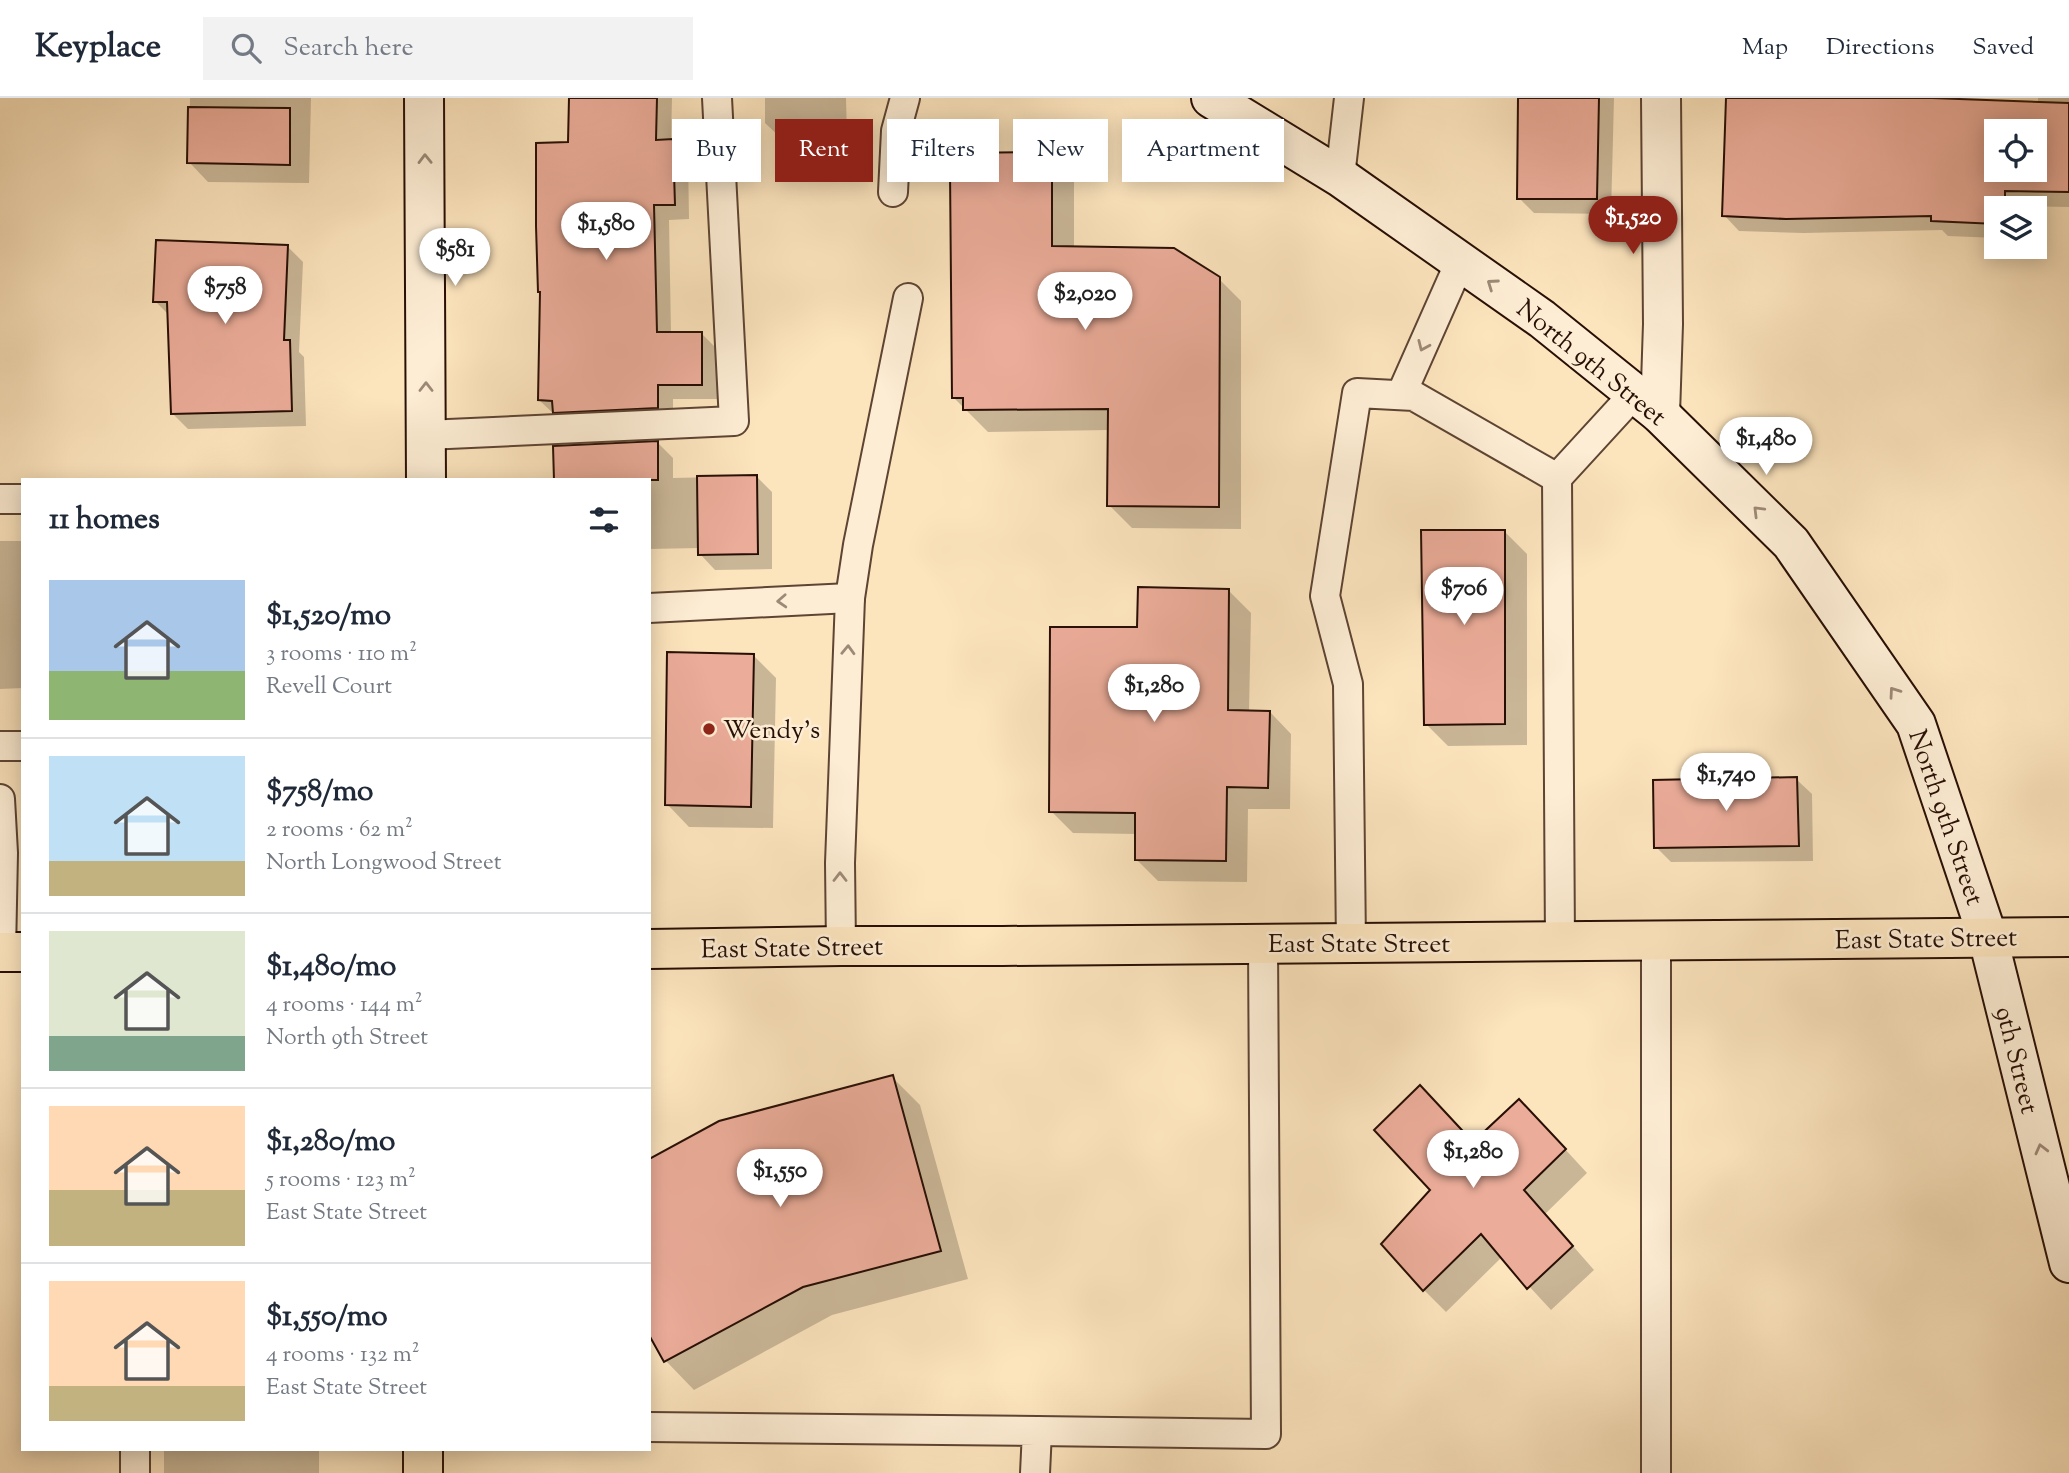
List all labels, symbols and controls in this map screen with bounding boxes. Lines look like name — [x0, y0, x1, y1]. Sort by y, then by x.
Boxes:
search box — [203, 17, 693, 80]
text: Keyplace — [35, 24, 161, 72]
icon: search — [227, 29, 265, 67]
text: Search here — [283, 30, 414, 67]
text: Map — [1742, 31, 1788, 65]
text: Directions — [1826, 31, 1934, 65]
text: Saved — [1972, 31, 2034, 65]
chip: Buy — [672, 119, 761, 182]
chip: Rent — [775, 119, 873, 182]
chip: Filters — [887, 119, 999, 182]
chip: New — [1013, 119, 1108, 182]
chip: Apartment — [1122, 119, 1284, 182]
map controls — [1984, 119, 2047, 259]
button: locate — [1984, 119, 2047, 182]
one-way arrow — [417, 154, 433, 164]
button: layers — [1984, 196, 2047, 259]
pin: $1,520 — [1576, 197, 1690, 256]
pin: $1,580 — [549, 202, 663, 262]
text: $1,520 — [1604, 202, 1662, 235]
text: $1,580 — [577, 208, 635, 241]
pin: $581 — [414, 228, 496, 288]
text: $581 — [435, 234, 475, 267]
pin: $758 — [184, 266, 266, 326]
text: $758 — [203, 272, 247, 305]
pin: $2,020 — [1028, 272, 1142, 332]
text: $2,020 — [1054, 278, 1116, 311]
one-way arrow — [1487, 280, 1500, 292]
street label: North 9th Street — [1508, 292, 1673, 436]
one-way arrow — [1417, 339, 1431, 352]
one-way arrow — [418, 381, 434, 392]
pin: $1,480 — [1709, 418, 1823, 477]
text: $1,480 — [1735, 423, 1797, 456]
text: 11 homes — [49, 499, 160, 542]
icon: filters — [585, 501, 623, 539]
one-way arrow — [1753, 506, 1766, 519]
pin: $706 — [1423, 568, 1505, 627]
text: $706 — [1441, 573, 1487, 606]
one-way arrow — [776, 593, 787, 608]
text: $1,520/mo — [266, 595, 391, 638]
icon: home — [105, 608, 189, 692]
text: 3 rooms · 110 m² — [266, 638, 417, 671]
one-way arrow — [841, 644, 856, 655]
pin: $1,280 — [1097, 664, 1211, 724]
text: $1,280 — [1124, 670, 1184, 703]
text: Revell Court — [266, 671, 392, 704]
one-way arrow — [1890, 687, 1902, 700]
place label: Wendy's — [723, 713, 820, 750]
marker: Wendy's — [701, 721, 717, 737]
street label: North 9th Street — [1897, 725, 1992, 911]
pin: $1,740 — [1669, 754, 1783, 813]
text: $1,740 — [1696, 759, 1756, 792]
text: $758/mo — [266, 771, 373, 814]
icon: home — [105, 784, 189, 868]
text: 2 rooms · 62 m² — [266, 814, 413, 847]
text: North Longwood Street — [266, 847, 502, 880]
one-way arrow — [832, 872, 848, 882]
street label: East State Street — [1835, 920, 2018, 961]
street label: East State Street — [1268, 927, 1450, 964]
street label: East State Street — [701, 929, 884, 970]
text: $1,480/mo — [266, 946, 396, 989]
icon: home — [105, 959, 189, 1043]
text: 4 rooms · 144 m² — [266, 989, 423, 1022]
street label: 9th Street — [1984, 1003, 2047, 1118]
text: North 9th Street — [266, 1022, 428, 1055]
text: $1,280/mo — [266, 1121, 395, 1164]
pin: $1,280 — [1416, 1130, 1530, 1190]
icon: home — [105, 1134, 189, 1218]
text: $1,280 — [1443, 1136, 1503, 1169]
one-way arrow — [2035, 1143, 2049, 1155]
pin: $1,550 — [723, 1150, 837, 1209]
text: $1,550 — [753, 1155, 807, 1188]
text: 5 rooms · 123 m² — [266, 1164, 416, 1197]
text: East State Street — [266, 1197, 427, 1230]
text: $1,550/mo — [266, 1296, 388, 1339]
icon: home — [105, 1309, 189, 1393]
text: 4 rooms · 132 m² — [266, 1339, 419, 1372]
text: East State Street — [266, 1372, 427, 1405]

